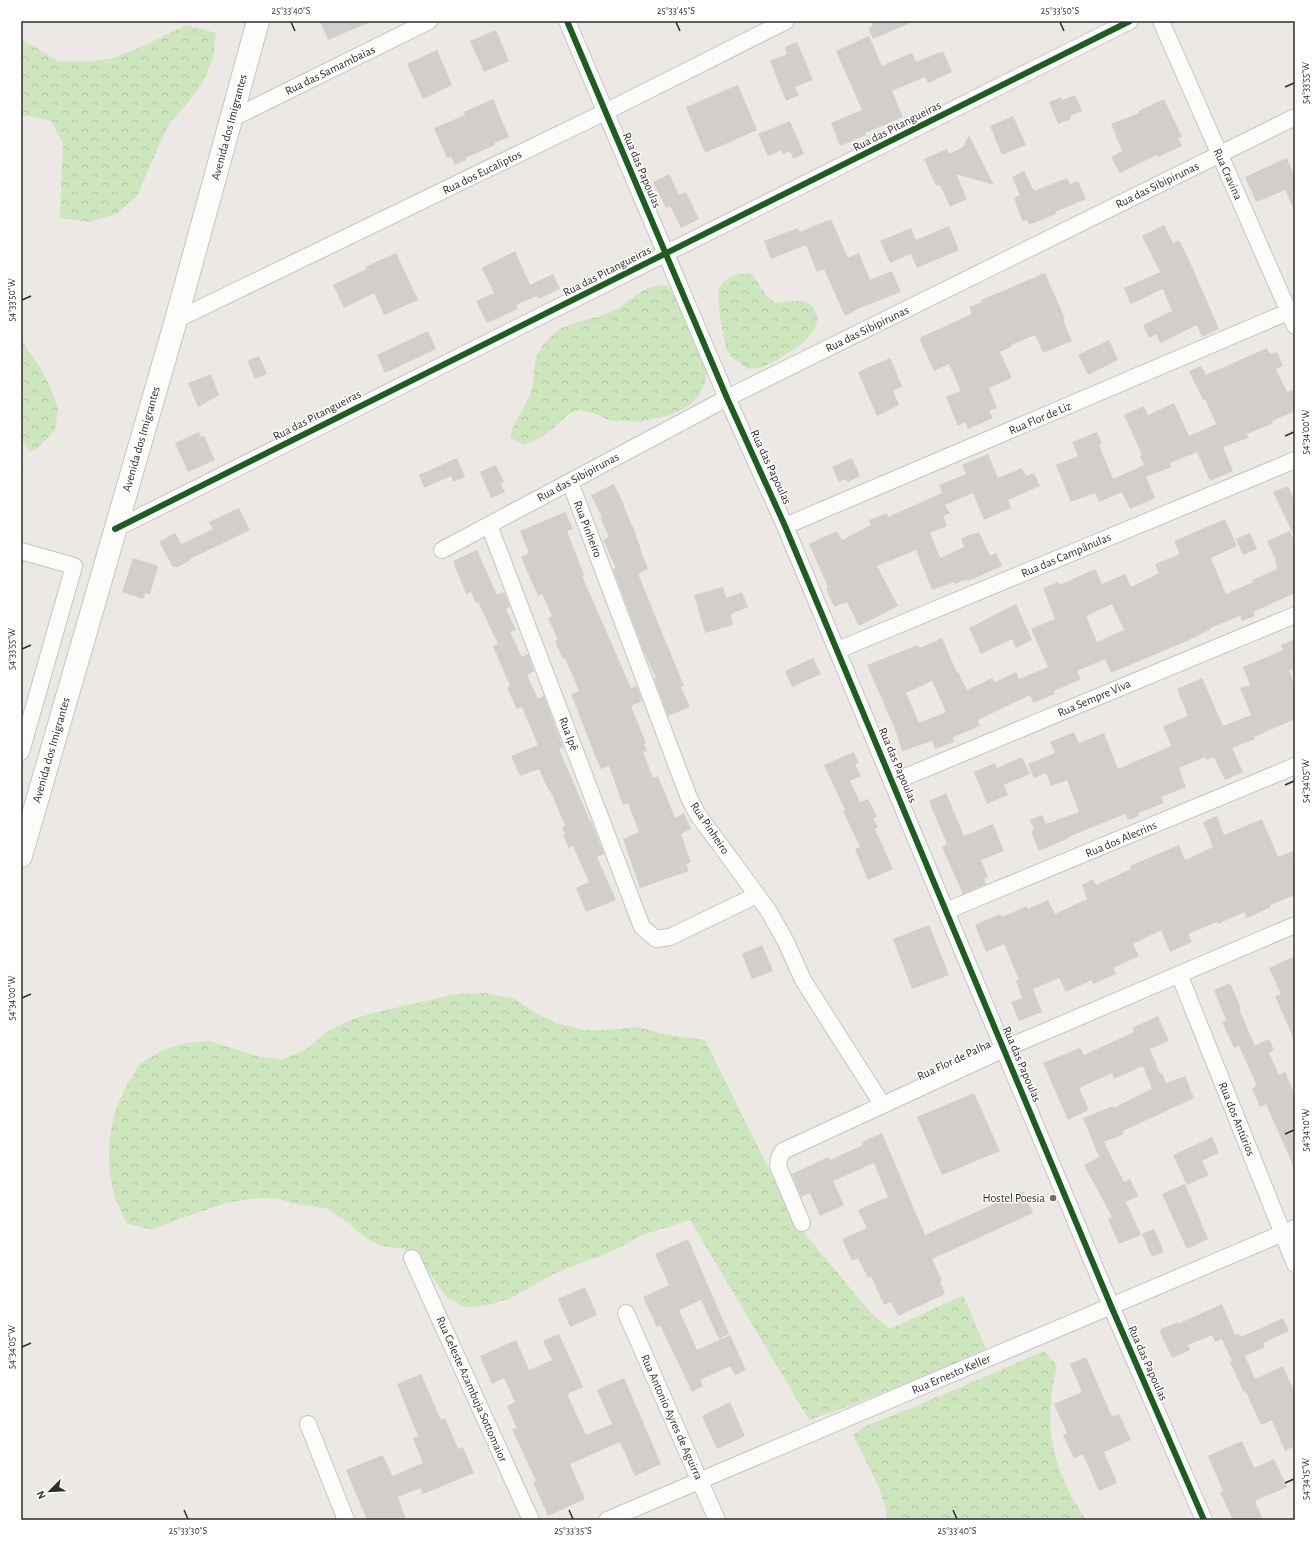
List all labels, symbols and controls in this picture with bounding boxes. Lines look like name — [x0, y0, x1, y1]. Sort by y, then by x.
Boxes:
text: 25°33'40"S — [271, 6, 311, 16]
text: 25°33'45"S — [657, 6, 695, 16]
text: 25°33'50"S — [1041, 6, 1080, 16]
street label: Rua das Samambaias — [283, 43, 377, 97]
text: 54°33'55"W — [1301, 62, 1311, 104]
street label: Avenida dos Imigrantes — [209, 73, 249, 181]
street label: Rua das Pitangueiras — [851, 99, 943, 153]
street label: Rua das Papoulas — [621, 130, 663, 210]
street label: Rua Cravina — [1211, 146, 1245, 202]
street label: Rua dos Eucaliptos — [441, 148, 523, 196]
street label: Rua das Sibipirunas — [1113, 160, 1201, 210]
street label: Rua das Pitangueiras — [561, 244, 653, 298]
text: 54°33'50"W — [7, 278, 17, 322]
street label: Rua das Sibipirunas — [823, 304, 911, 354]
street label: Avenida dos Imigrantes — [120, 385, 162, 493]
street label: Rua das Pitangueiras — [271, 388, 363, 442]
street label: Rua Flor de Liz — [1007, 399, 1073, 436]
text: 54°34'00"W — [1301, 409, 1311, 454]
street label: Rua das Papoulas — [748, 428, 794, 506]
street label: Rua das Sibipirunas — [535, 450, 621, 504]
street label: Rua Pinheiro — [572, 499, 604, 559]
street label: Rua das Campânulas — [1019, 531, 1113, 579]
text: 54°33'55"W — [7, 628, 17, 670]
street label: Rua Sempre Viva — [1056, 677, 1133, 719]
street label: Avenida dos Imigrantes — [30, 696, 72, 804]
street label: Rua Ipê — [557, 716, 581, 752]
street label: Rua das Papoulas — [877, 725, 919, 805]
text: 54°34'05"W — [1301, 759, 1311, 803]
street label: Rua Pinheiro — [688, 800, 732, 856]
street label: Rua dos Alecrins — [1084, 819, 1158, 859]
text: 54°34'00"W — [7, 975, 17, 1020]
street label: Rua das Papoulas — [1001, 1024, 1043, 1104]
street label: Rua Flor de Palha — [915, 1038, 993, 1082]
street label: Rua dos Antúrios — [1217, 1080, 1257, 1158]
text: 54°34'10"W — [1301, 1108, 1311, 1152]
place label: Hostel Poesia — [983, 1192, 1045, 1204]
marker: Hostel Poesia — [1048, 1193, 1058, 1203]
street label: Rua Celeste Azambuja Sottomaior — [433, 1314, 510, 1464]
street label: Rua das Papoulas — [1126, 1324, 1170, 1402]
text: 54°34'05"W — [7, 1325, 17, 1369]
street label: Rua Ernesto Keller — [910, 1352, 992, 1396]
street label: Rua Antonio Ayres de Aguirra — [638, 1353, 705, 1482]
text: 54°34'15"W — [1301, 1458, 1311, 1500]
north arrow — [30, 1471, 70, 1511]
text: N — [35, 1489, 48, 1501]
text: 25°33'30"S — [169, 1526, 208, 1536]
text: 25°33'35"S — [554, 1526, 592, 1536]
text: 25°33'40"S — [937, 1526, 977, 1536]

